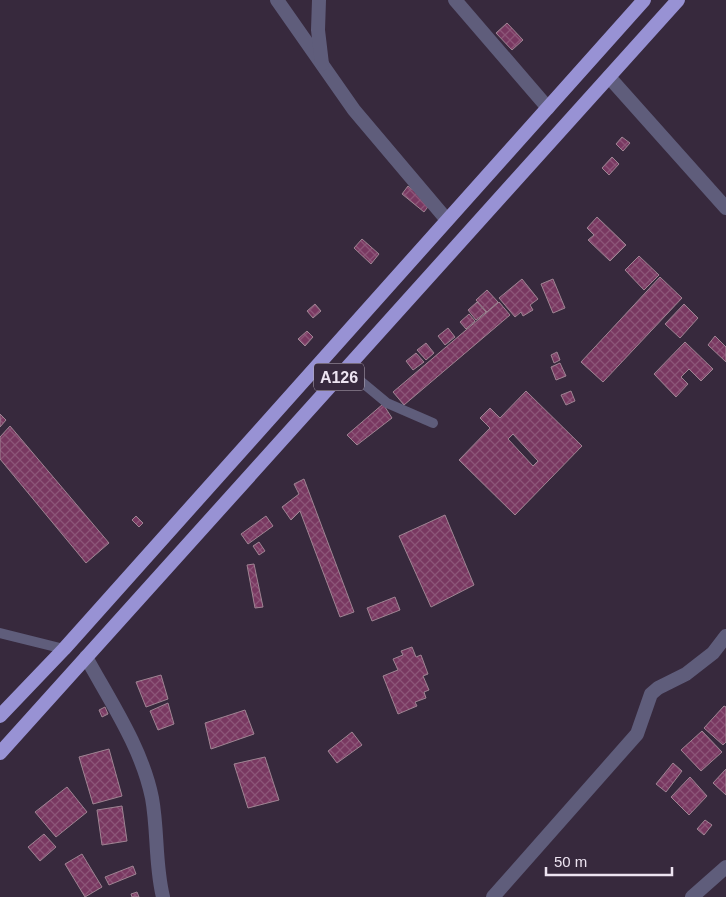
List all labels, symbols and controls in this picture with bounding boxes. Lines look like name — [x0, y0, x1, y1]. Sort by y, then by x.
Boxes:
road number: A126 — [314, 364, 364, 391]
scale bar — [546, 844, 672, 876]
text: 50 m — [554, 853, 587, 870]

